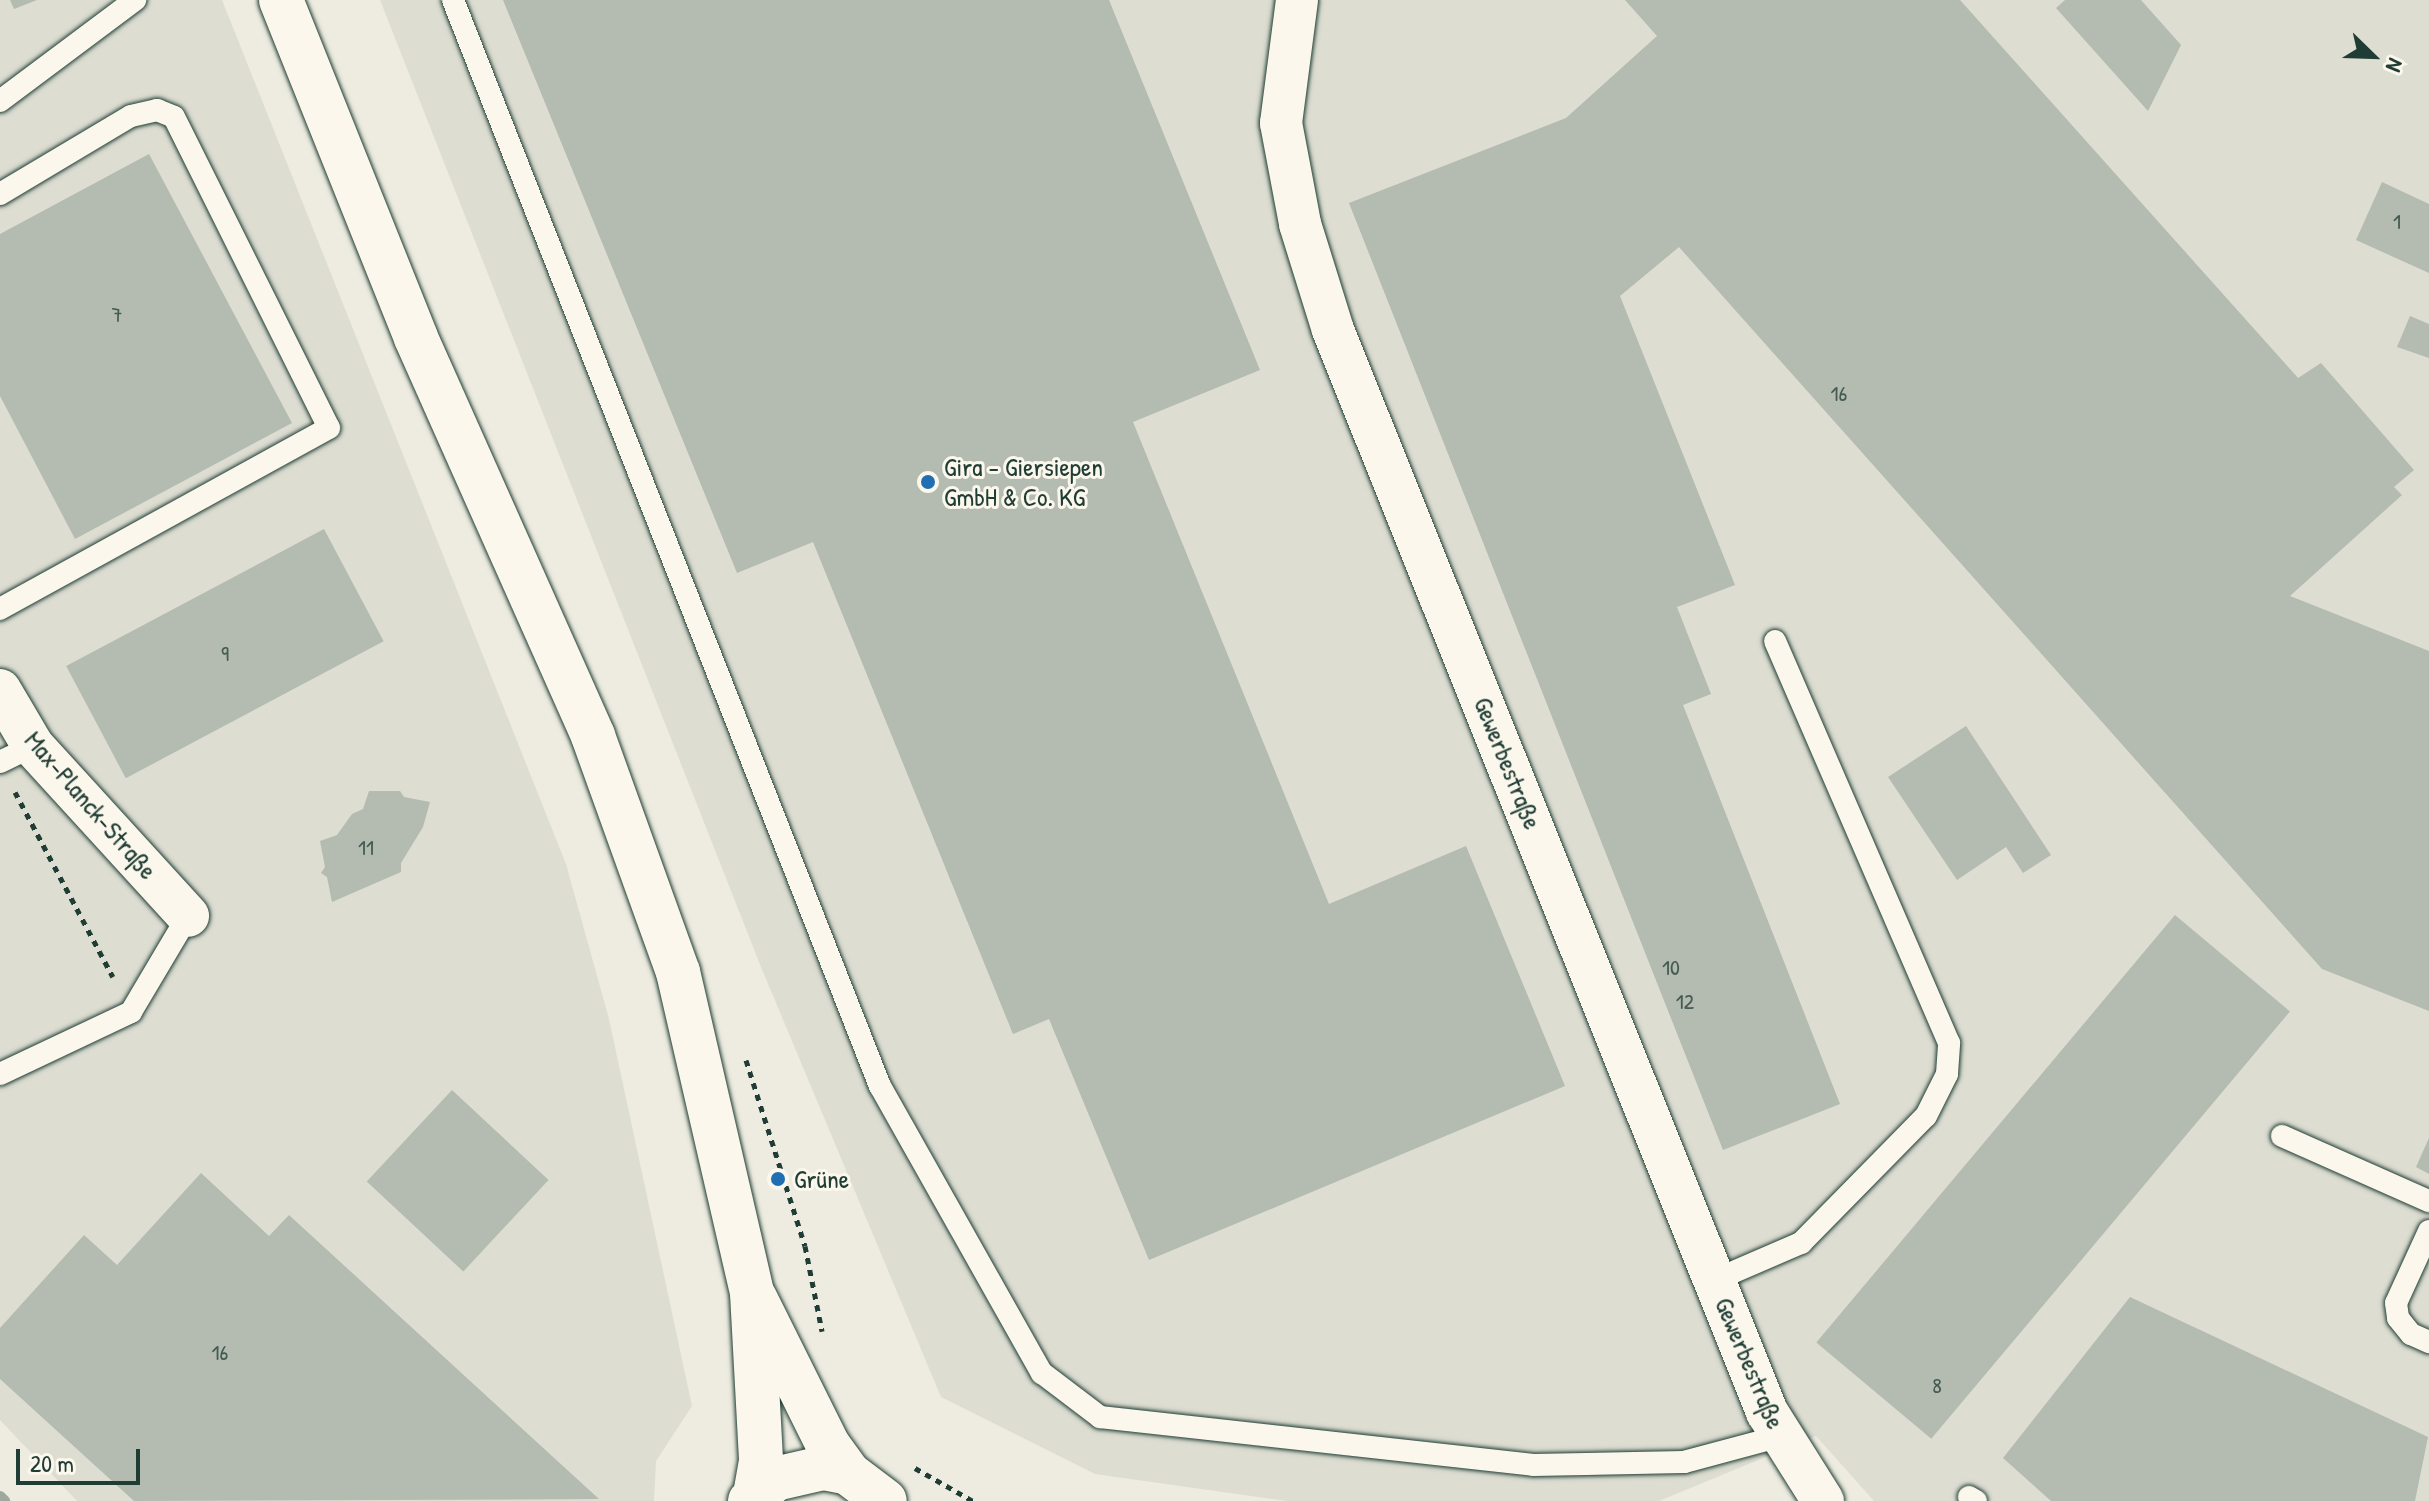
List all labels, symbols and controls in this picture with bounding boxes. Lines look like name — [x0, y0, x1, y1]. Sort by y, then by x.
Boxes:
north arrow — [2333, 16, 2413, 96]
text: N — [2379, 54, 2411, 77]
house number: 1 — [2393, 209, 2401, 235]
house number: 7 — [112, 302, 122, 328]
house number: 16 — [1831, 381, 1847, 407]
place label: Gira - Giersiepen GmbH & Co. KG — [944, 451, 1103, 512]
marker: Gira - Giersiepen GmbH & Co. KG — [919, 473, 937, 491]
house number: 9 — [221, 641, 229, 667]
street label: Gewerbestraße — [1467, 692, 1549, 834]
street label: Max-Planck-Straße — [18, 725, 164, 885]
house number: 11 — [358, 835, 374, 861]
house number: 10 — [1662, 955, 1680, 981]
house number: 12 — [1676, 989, 1694, 1015]
place label: Grüne — [794, 1163, 849, 1195]
marker: Grüne — [769, 1170, 787, 1188]
street label: Gewerbestraße — [1708, 1293, 1792, 1433]
house number: 16 — [212, 1340, 228, 1366]
house number: 8 — [1932, 1373, 1942, 1399]
scale bar — [20, 1433, 144, 1483]
text: 20 m — [30, 1447, 74, 1479]

